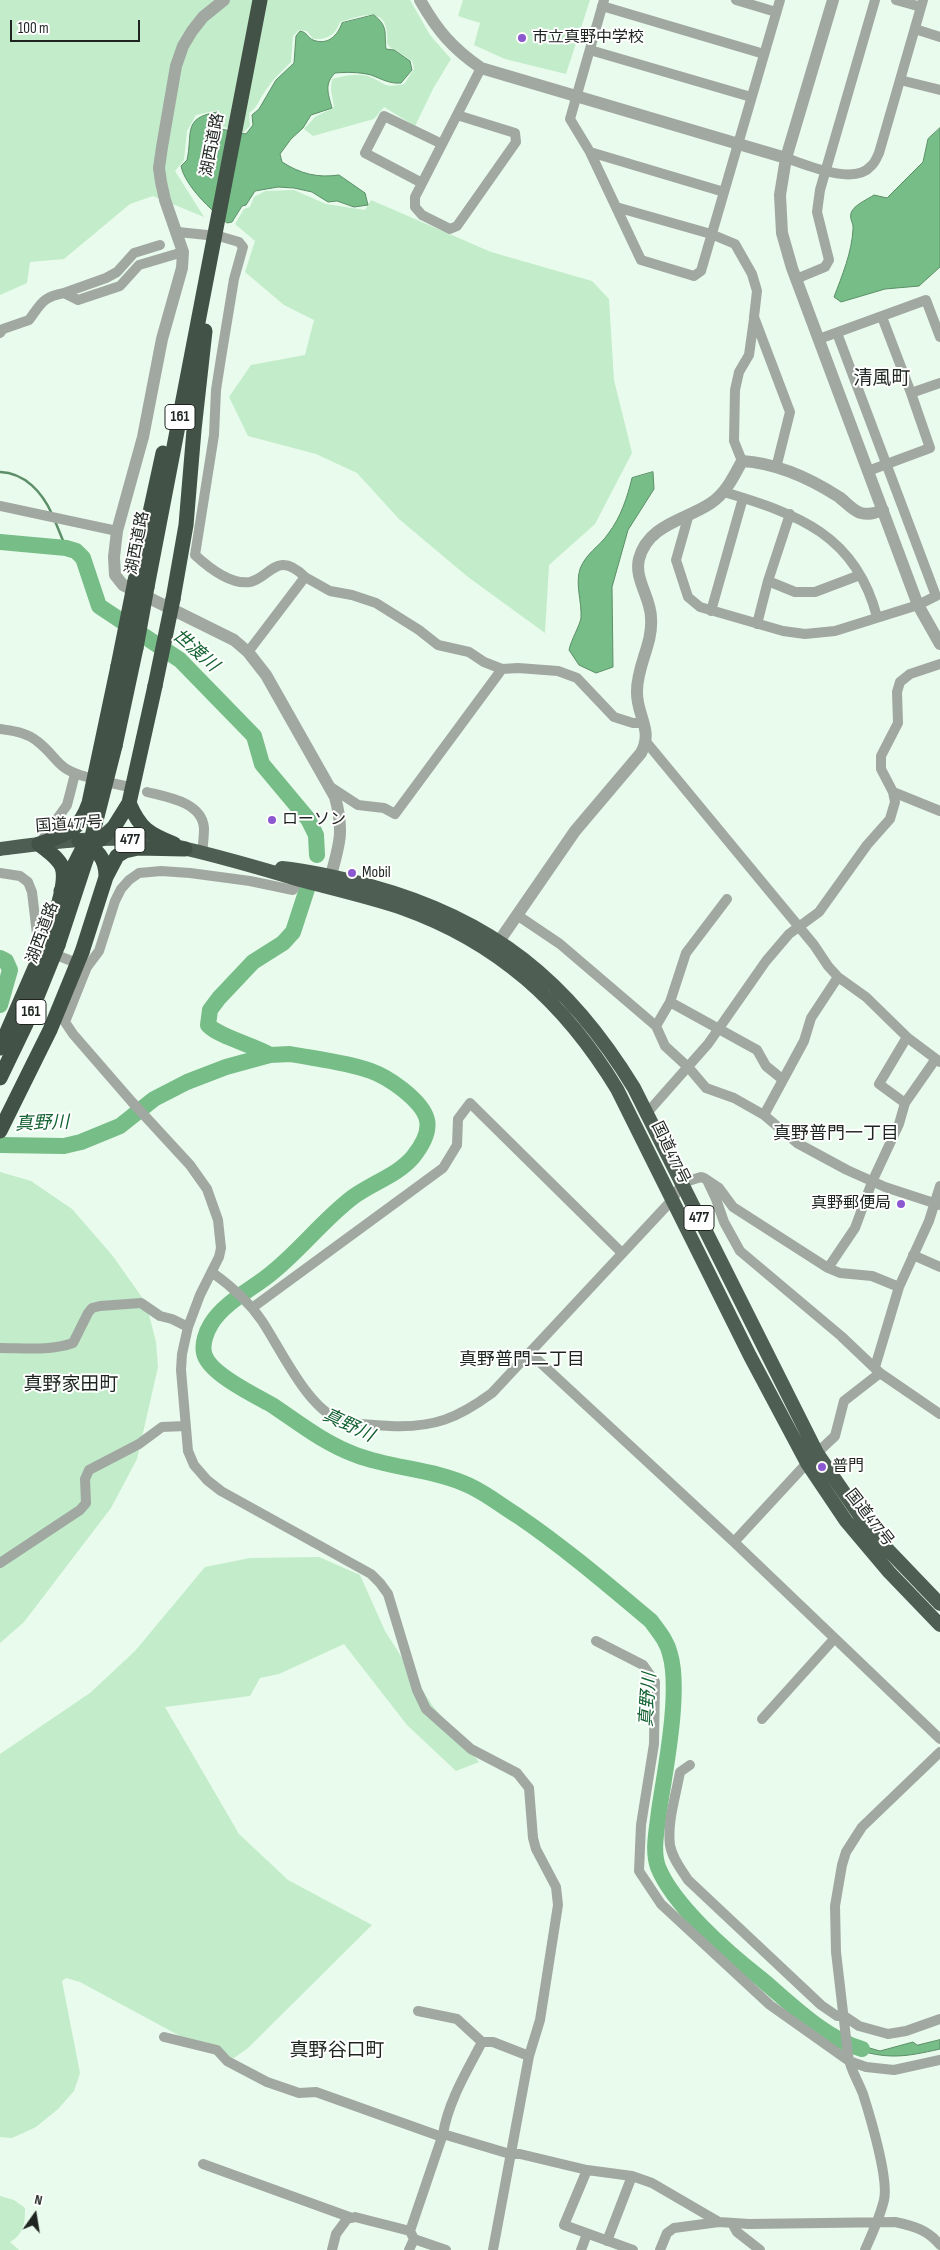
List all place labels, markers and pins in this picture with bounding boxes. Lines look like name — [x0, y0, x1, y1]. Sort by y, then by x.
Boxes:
place label: 市立真野中学校 — [532, 28, 644, 48]
marker: 市立真野中学校 — [516, 32, 528, 44]
place label: ローソン — [282, 810, 346, 830]
marker: ローソン — [266, 814, 278, 826]
place label: Mobil — [362, 863, 391, 883]
marker: Mobil — [346, 867, 358, 879]
place label: 真野郵便局 — [811, 1194, 891, 1214]
marker: 真野郵便局 — [895, 1198, 907, 1210]
place label: 普門 — [832, 1457, 864, 1477]
marker: 普門 — [816, 1461, 828, 1473]

